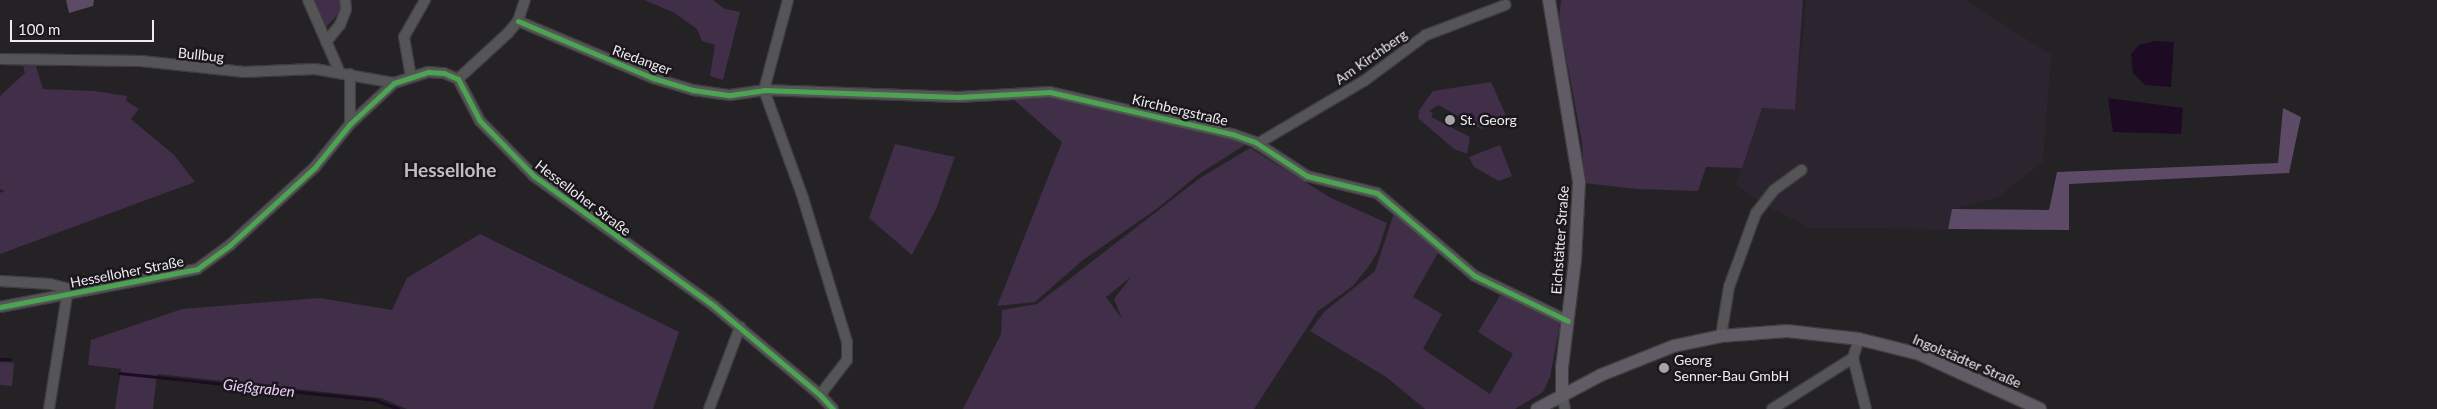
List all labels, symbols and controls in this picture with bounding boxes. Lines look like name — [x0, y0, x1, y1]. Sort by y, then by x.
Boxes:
scale bar — [12, 10, 156, 42]
text: 100 m — [18, 20, 60, 38]
street label: Am Kirchberg — [1332, 26, 1410, 88]
street label: Riedanger — [610, 42, 674, 78]
street label: Bullbug — [177, 44, 225, 66]
street label: Kirchbergstraße — [1130, 91, 1230, 129]
place label: St. Georg — [1460, 112, 1517, 128]
marker: St. Georg — [1444, 114, 1456, 126]
street label: Hesselloher Straße — [532, 157, 634, 239]
district label: Hessellohe — [404, 159, 496, 181]
street label: Eichstätter Straße — [1548, 185, 1572, 295]
street label: Hesselloher Straße — [69, 253, 185, 291]
street label: Ingolstädter Straße — [1910, 330, 2024, 392]
place label: Georg Senner-Bau GmbH — [1674, 352, 1789, 384]
marker: Georg Senner-Bau GmbH — [1658, 362, 1670, 374]
water label: Gießgraben — [222, 375, 296, 401]

